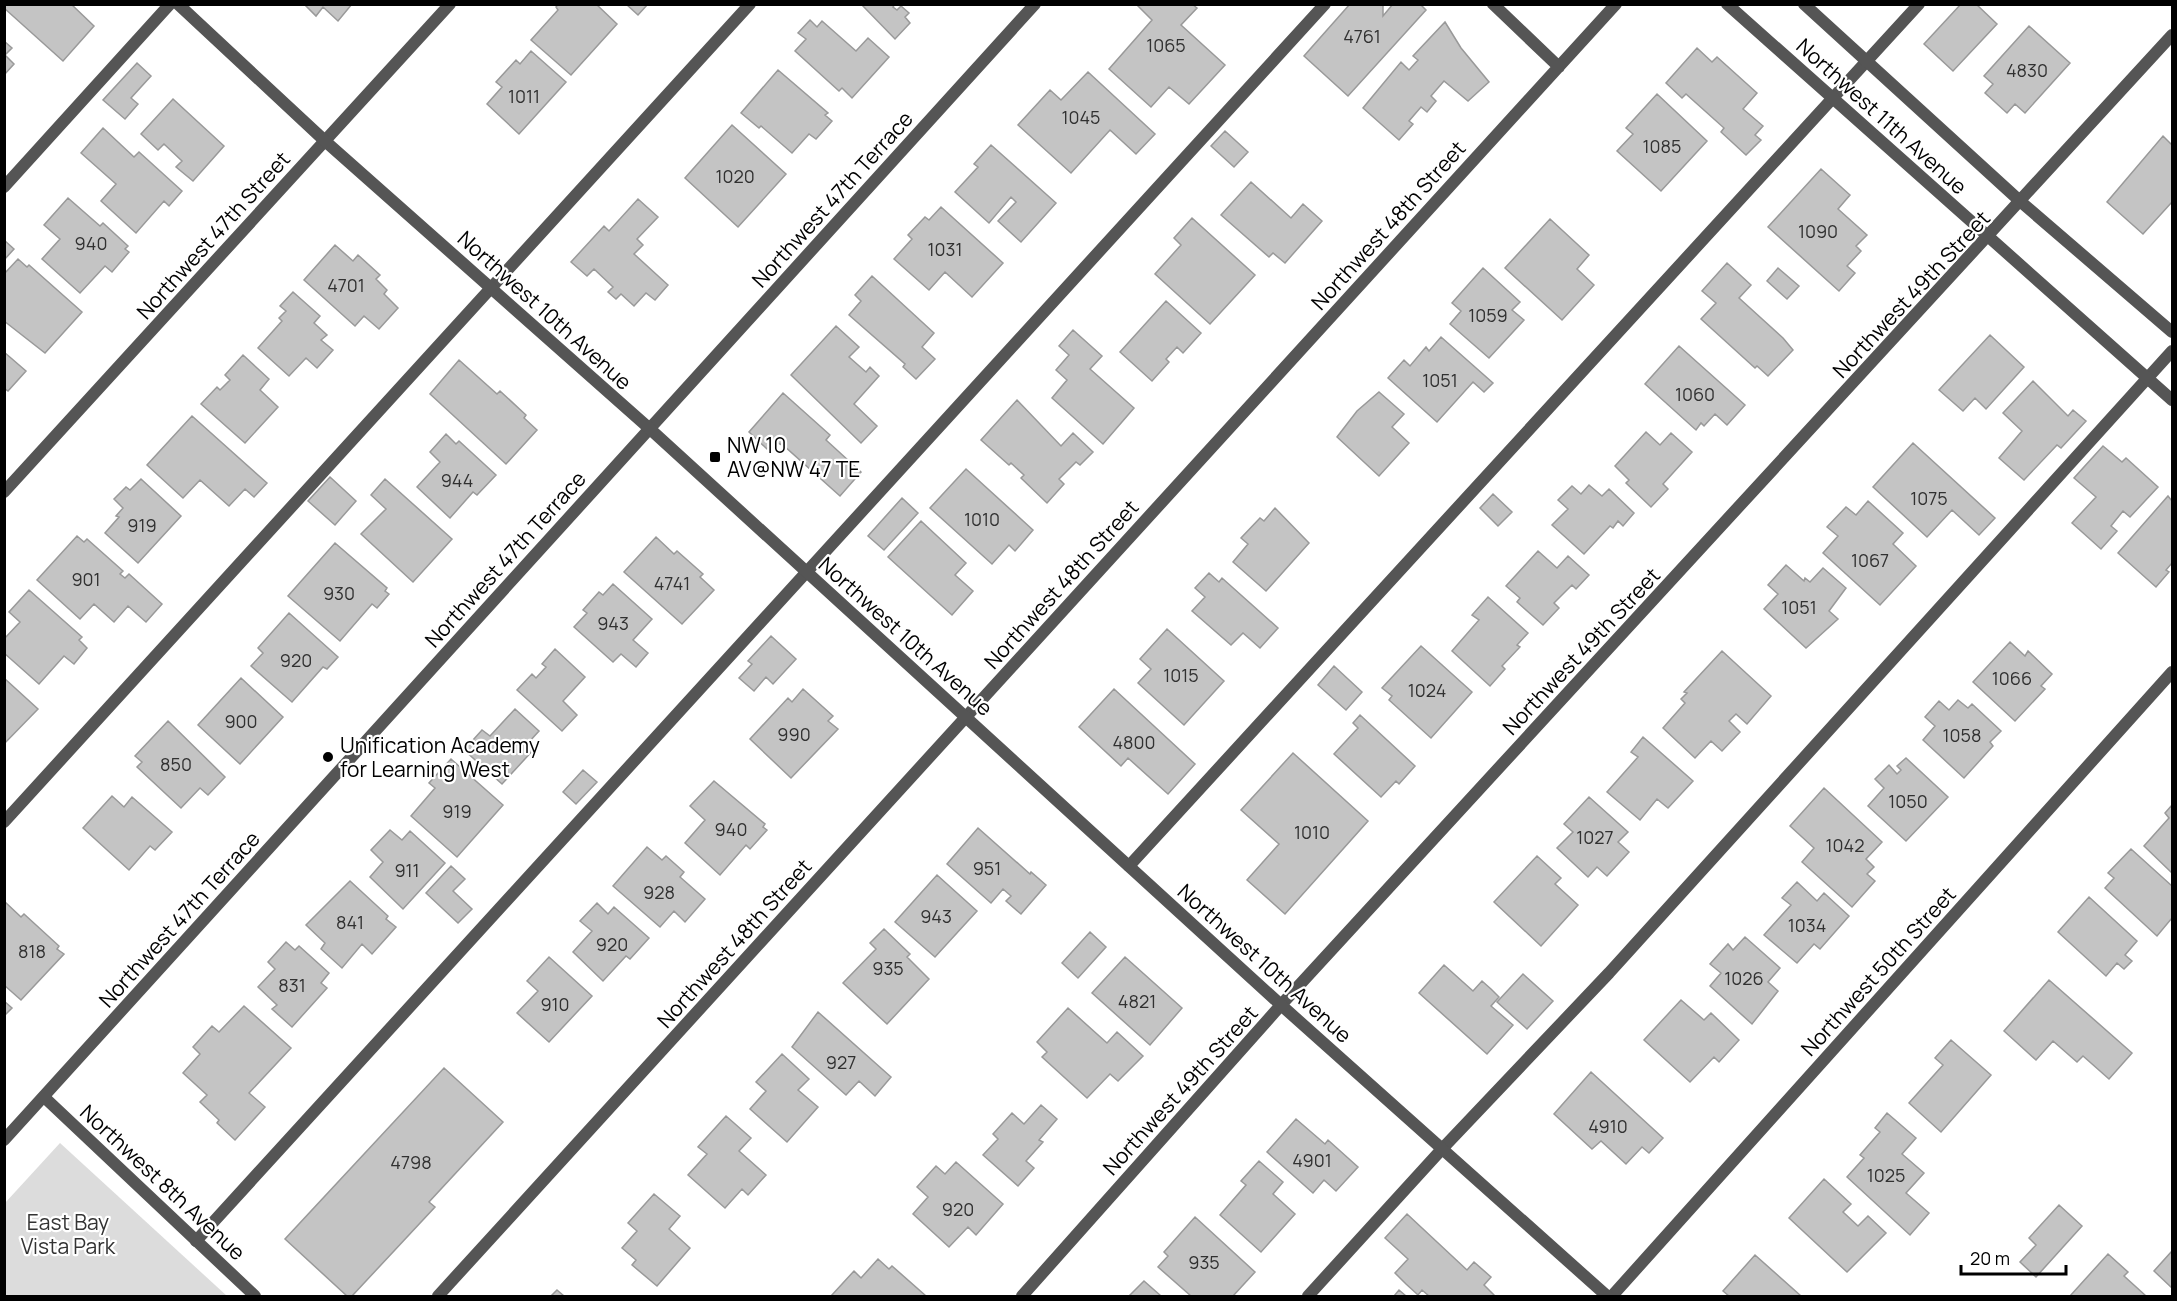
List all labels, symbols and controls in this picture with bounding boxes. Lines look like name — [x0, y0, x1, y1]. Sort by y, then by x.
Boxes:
house number: 4761 — [1343, 24, 1381, 48]
street label: Northwest 11th Avenue — [1791, 32, 1973, 200]
house number: 1065 — [1146, 33, 1186, 57]
house number: 4830 — [2006, 58, 2048, 82]
house number: 1011 — [508, 84, 540, 108]
street label: Northwest 47th Terrace — [745, 105, 919, 293]
house number: 1045 — [1061, 105, 1101, 129]
house number: 1085 — [1643, 134, 1681, 158]
street label: Northwest 48th Street — [1305, 135, 1471, 315]
street label: Northwest 47th Street — [130, 145, 296, 325]
house number: 1020 — [715, 164, 755, 188]
street label: Northwest 49th Street — [1826, 204, 1996, 384]
house number: 1090 — [1798, 219, 1838, 243]
street label: Northwest 10th Avenue — [452, 224, 638, 396]
house number: 940 — [75, 231, 107, 255]
house number: 1031 — [928, 237, 962, 261]
house number: 4701 — [327, 273, 365, 297]
house number: 1059 — [1468, 303, 1508, 327]
house number: 1051 — [1422, 368, 1458, 392]
house number: 1060 — [1675, 382, 1715, 406]
place label: NW 10 AV@NW 47 TE — [727, 431, 860, 483]
marker: NW 10 AV@NW 47 TE — [708, 450, 722, 464]
street label: Northwest 47th Terrace — [418, 465, 592, 653]
house number: 944 — [441, 468, 473, 492]
house number: 1075 — [1910, 486, 1948, 510]
street label: Northwest 48th Street — [978, 494, 1144, 674]
house number: 1010 — [964, 507, 1000, 531]
house number: 919 — [127, 513, 157, 537]
house number: 1067 — [1851, 548, 1889, 572]
street label: Northwest 10th Avenue — [813, 550, 999, 722]
street label: Northwest 49th Street — [1496, 561, 1666, 741]
house number: 901 — [71, 567, 101, 591]
house number: 4741 — [654, 571, 690, 595]
house number: 930 — [323, 581, 355, 605]
house number: 1051 — [1781, 595, 1817, 619]
house number: 943 — [597, 611, 629, 635]
house number: 920 — [280, 648, 312, 672]
house number: 1015 — [1163, 663, 1199, 687]
house number: 1066 — [1992, 666, 2032, 690]
house number: 1024 — [1408, 678, 1446, 702]
house number: 900 — [224, 709, 258, 733]
house number: 990 — [777, 722, 811, 746]
house number: 1058 — [1943, 723, 1981, 747]
house number: 4800 — [1112, 730, 1156, 754]
place label: Unification Academy for Learning West — [340, 731, 540, 783]
marker: Unification Academy for Learning West — [321, 750, 335, 764]
house number: 850 — [160, 752, 192, 776]
house number: 1050 — [1888, 789, 1928, 813]
house number: 919 — [442, 799, 472, 823]
house number: 940 — [715, 817, 747, 841]
house number: 1010 — [1294, 820, 1330, 844]
street label: Northwest 47th Terrace — [92, 825, 266, 1013]
house number: 1027 — [1576, 825, 1614, 849]
house number: 1042 — [1826, 833, 1864, 857]
street label: Northwest 48th Street — [651, 853, 817, 1033]
house number: 951 — [973, 856, 1001, 880]
house number: 911 — [394, 858, 420, 882]
street label: Northwest 10th Avenue — [1172, 877, 1358, 1049]
house number: 928 — [643, 880, 675, 904]
street label: Northwest 50th Street — [1794, 880, 1962, 1062]
house number: 943 — [920, 904, 952, 928]
house number: 841 — [336, 910, 364, 934]
house number: 1034 — [1788, 913, 1826, 937]
house number: 920 — [596, 932, 628, 956]
house number: 818 — [18, 939, 46, 963]
house number: 935 — [872, 956, 904, 980]
house number: 1026 — [1724, 966, 1764, 990]
house number: 831 — [278, 973, 306, 997]
house number: 4821 — [1118, 989, 1156, 1013]
house number: 910 — [540, 992, 570, 1016]
street label: Northwest 49th Street — [1096, 999, 1264, 1181]
house number: 927 — [826, 1050, 856, 1074]
street label: Northwest 8th Avenue — [74, 1098, 252, 1266]
house number: 4910 — [1588, 1114, 1628, 1138]
house number: 4901 — [1292, 1148, 1332, 1172]
house number: 4798 — [390, 1150, 432, 1174]
house number: 1025 — [1867, 1163, 1905, 1187]
house number: 920 — [942, 1197, 974, 1221]
park label: East Bay Vista Park — [21, 1208, 116, 1260]
scale bar — [1961, 1238, 2066, 1276]
text: 20 m — [1970, 1246, 2010, 1270]
house number: 935 — [1188, 1250, 1220, 1274]

